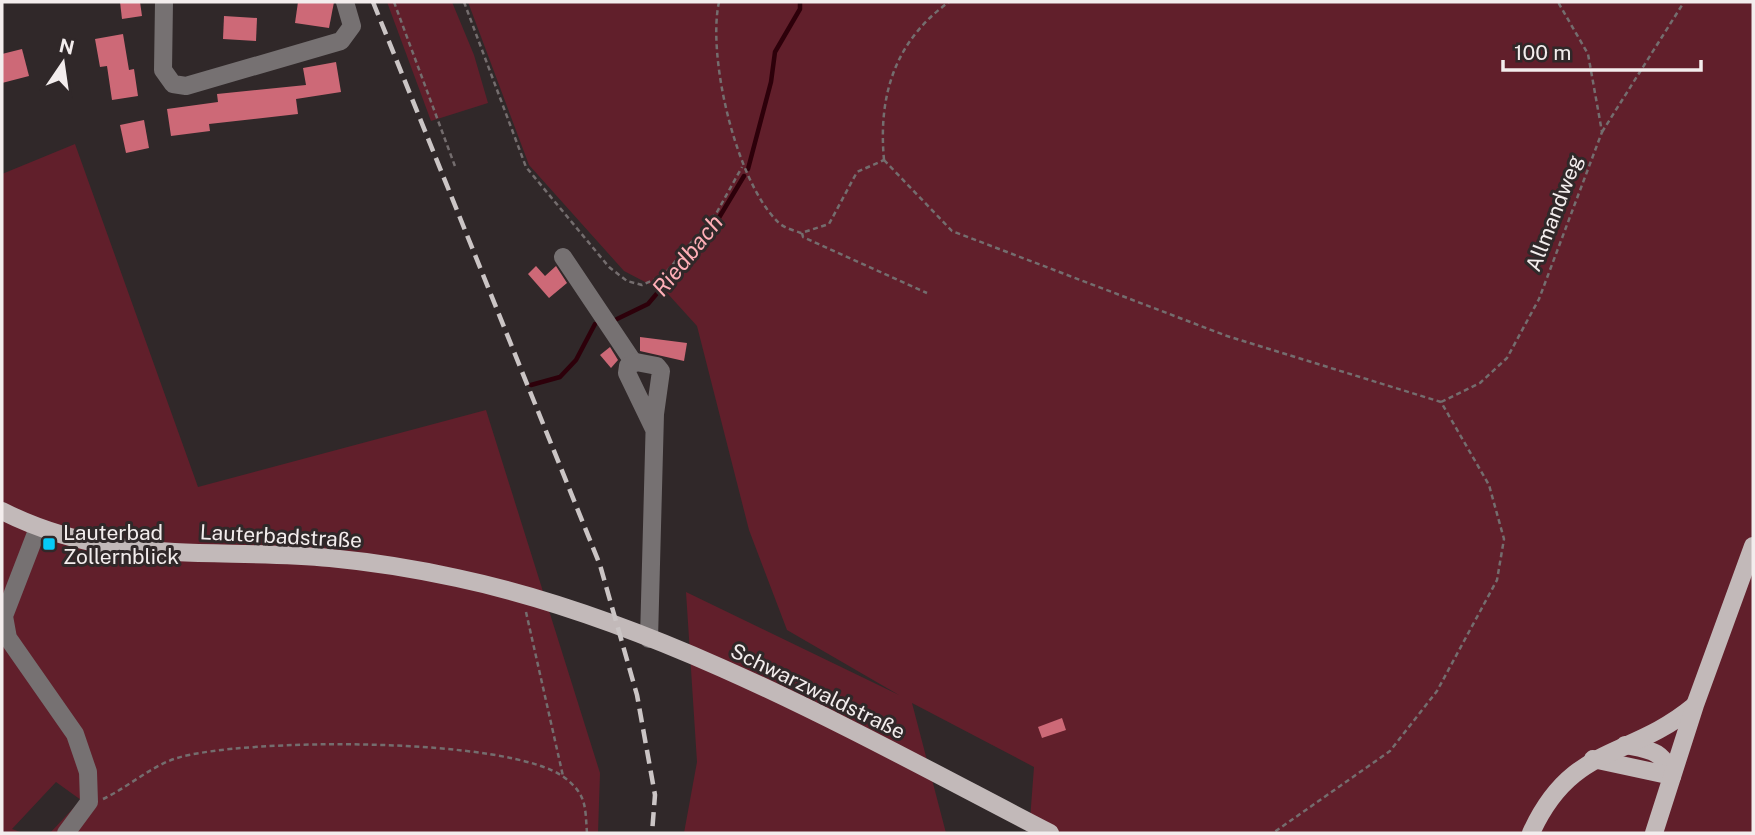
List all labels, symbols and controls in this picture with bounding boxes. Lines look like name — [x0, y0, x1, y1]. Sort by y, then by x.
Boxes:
north arrow — [28, 28, 98, 98]
scale bar — [1503, 28, 1701, 72]
text: N — [57, 34, 77, 59]
text: 100 m — [1514, 40, 1571, 65]
street label: Allmandweg — [1520, 151, 1588, 275]
water label: Riedbach — [646, 209, 728, 301]
street label: Lauterbadstraße — [199, 519, 363, 553]
place label: Lauterbad Zollernblick — [63, 520, 179, 569]
marker: Lauterbad Zollernblick — [41, 536, 57, 552]
street label: Schwarzwaldstraße — [726, 638, 910, 744]

